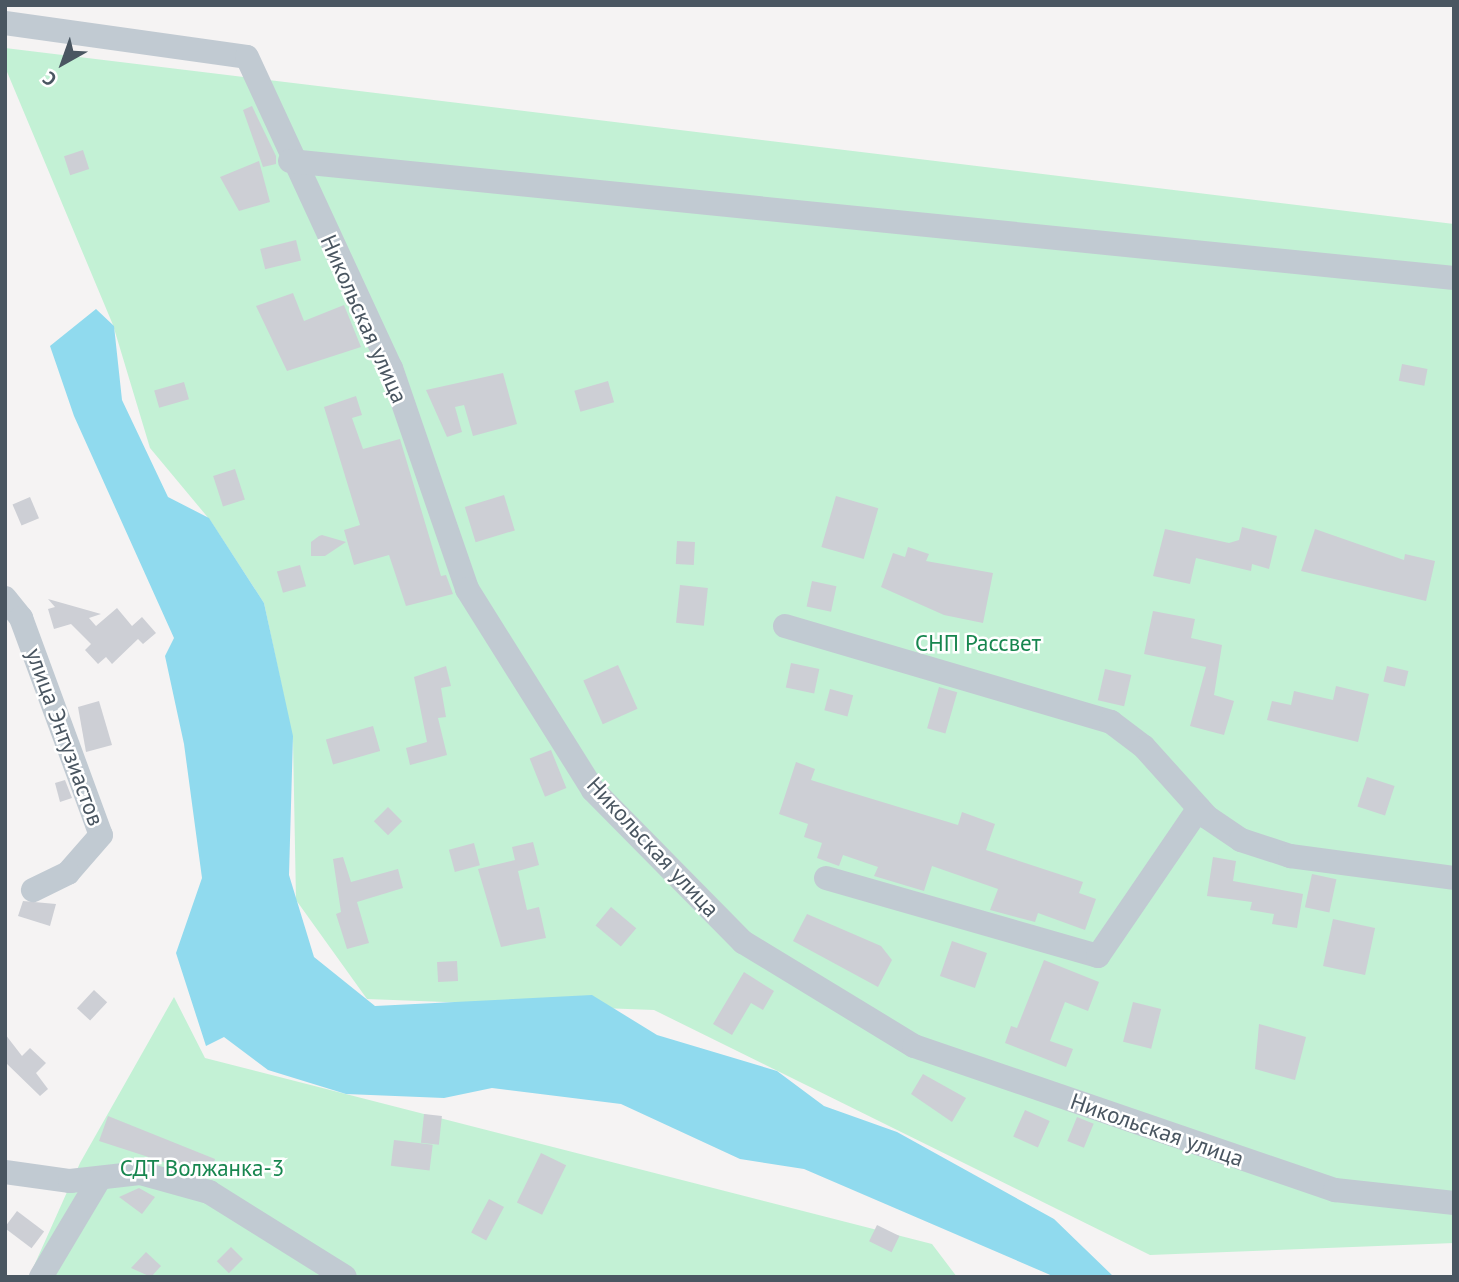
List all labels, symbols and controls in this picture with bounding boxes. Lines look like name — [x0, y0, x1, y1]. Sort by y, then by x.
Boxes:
north arrow — [28, 28, 98, 98]
text: С — [38, 66, 61, 92]
street label: Никольская улица — [315, 231, 413, 407]
park label: СНП Рассвет — [915, 629, 1041, 657]
street label: улица Энтузиастов — [20, 644, 110, 830]
street label: Никольская улица — [581, 771, 725, 923]
street label: Никольская улица — [1067, 1087, 1247, 1173]
park label: СДТ Волжанка-3 — [119, 1154, 285, 1182]

